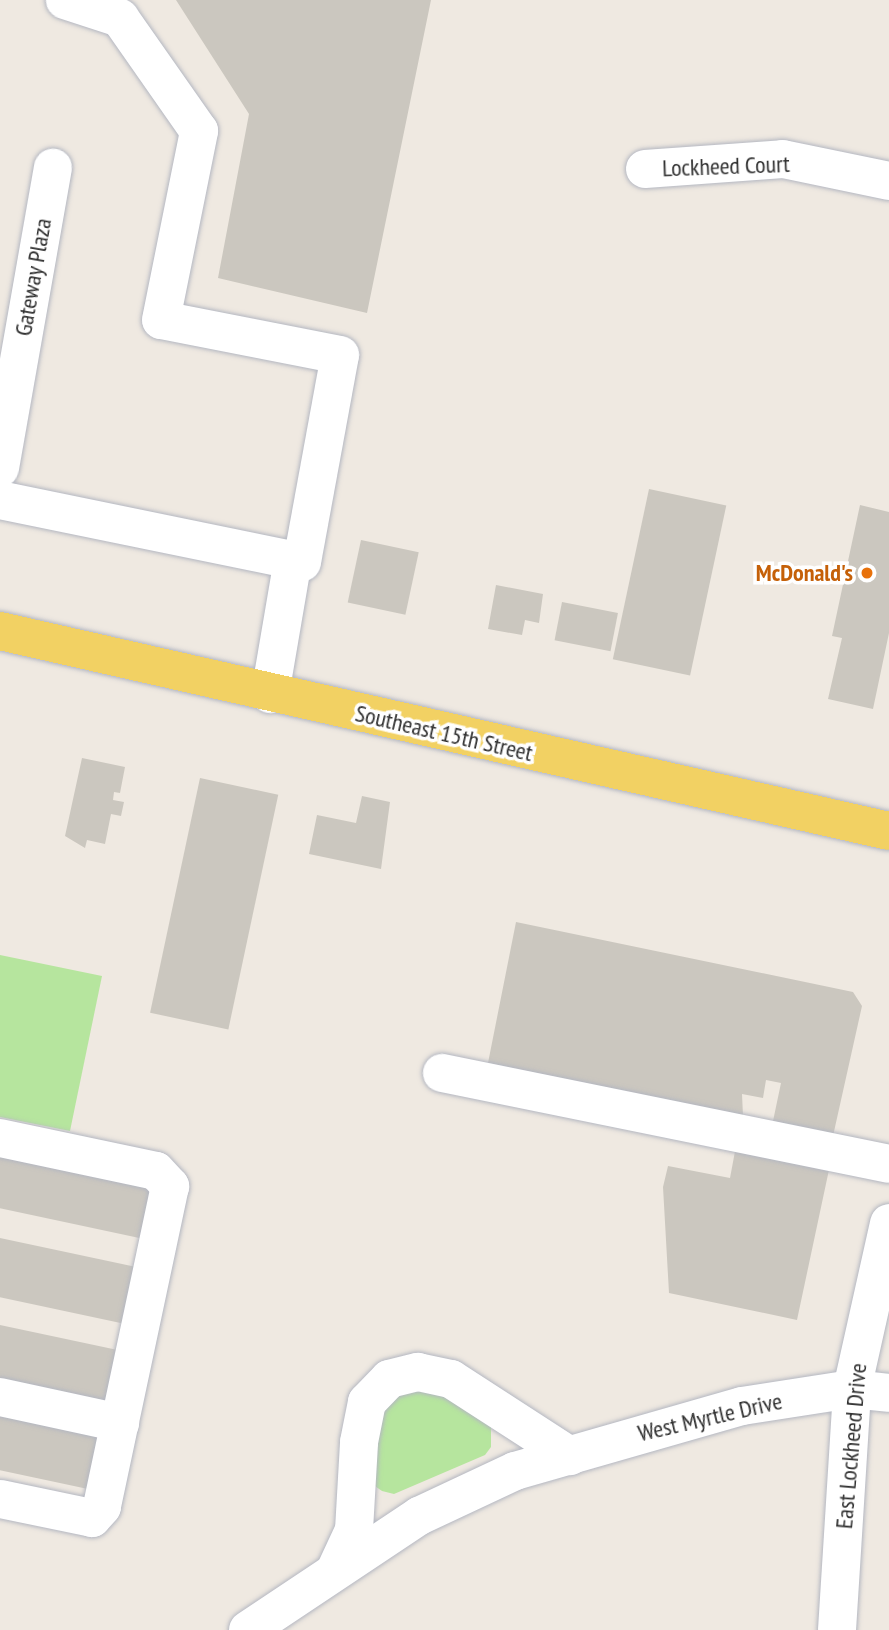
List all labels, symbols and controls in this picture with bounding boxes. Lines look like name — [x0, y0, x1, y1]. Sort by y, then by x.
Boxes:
street label: Lockheed Court — [662, 149, 790, 183]
street label: Gateway Plaza — [8, 216, 58, 338]
place label: McDonald's — [756, 559, 853, 587]
marker: McDonald's — [859, 565, 875, 581]
street label: Southeast 15th Street — [353, 699, 535, 767]
street label: East Lockheed Drive — [829, 1362, 873, 1530]
street label: West Myrtle Drive — [635, 1386, 785, 1448]

